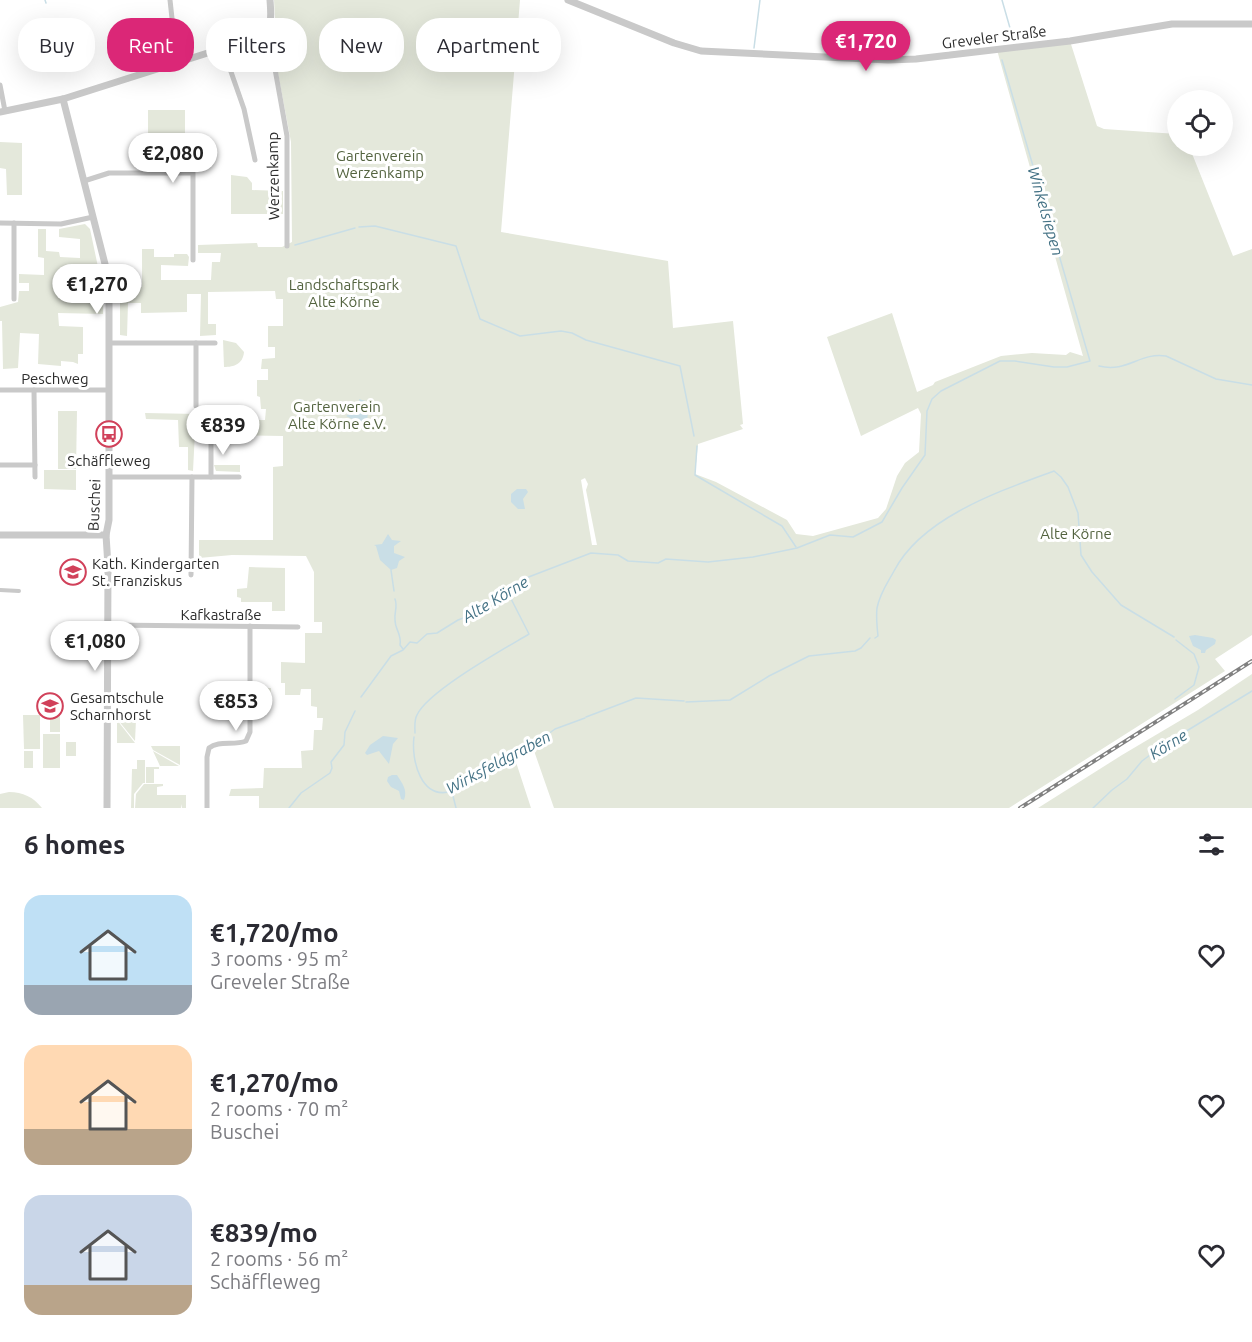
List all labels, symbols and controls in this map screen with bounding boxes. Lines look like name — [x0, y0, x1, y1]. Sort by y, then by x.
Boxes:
chip: Buy — [18, 18, 95, 72]
chip: Rent — [107, 18, 194, 72]
chip: Filters — [206, 18, 307, 72]
chip: New — [319, 18, 404, 72]
chip: Apartment — [416, 18, 561, 72]
pin: €1,720 — [817, 21, 915, 72]
street label: Greveler Straße — [941, 22, 1047, 52]
text: €1,720 — [835, 29, 897, 52]
map controls — [1167, 90, 1233, 156]
button: locate — [1167, 90, 1233, 156]
street label: Werzenkamp — [264, 132, 282, 220]
pin: €2,080 — [124, 133, 222, 184]
text: €2,080 — [142, 141, 204, 164]
park label: Gartenverein Werzenkamp — [336, 147, 424, 181]
water label: Winkelsiepen — [1025, 164, 1067, 258]
pin: €1,270 — [48, 264, 146, 315]
text: €1,270 — [66, 272, 128, 295]
park label: Landschaftspark Alte Körne — [289, 276, 400, 310]
street label: Peschweg — [21, 370, 89, 387]
park label: Gartenverein Alte Körne e.V. — [288, 398, 386, 432]
pin: €839 — [187, 405, 259, 456]
text: €839 — [200, 413, 246, 436]
bus stop icon: Schäffleweg — [94, 419, 124, 449]
place label: Schäffleweg — [67, 452, 151, 469]
street label: Buschei — [85, 479, 103, 531]
park label: Alte Körne — [1040, 525, 1112, 542]
place label: Kath. Kindergarten St. Franziskus — [92, 555, 220, 589]
school or university icon: Kath. Kindergarten St. Franziskus — [58, 557, 88, 587]
water label: Alte Körne — [458, 572, 531, 626]
street label: Kafkastraße — [181, 606, 261, 623]
pin: €1,080 — [46, 621, 144, 672]
text: €1,080 — [64, 629, 126, 652]
pin: €853 — [200, 681, 272, 732]
place label: Gesamtschule Scharnhorst — [70, 689, 164, 723]
text: €853 — [213, 689, 259, 712]
school or university icon: Gesamtschule Scharnhorst — [35, 691, 65, 721]
water label: Körne — [1146, 725, 1190, 763]
water label: Wirksfeldgraben — [443, 727, 553, 797]
icon: filters — [1195, 828, 1228, 861]
text: 6 homes — [24, 830, 125, 859]
text: €1,720/mo — [210, 918, 339, 947]
icon: home — [72, 919, 144, 991]
icon: heart — [1195, 939, 1228, 972]
text: 3 rooms · 95 m² — [210, 947, 348, 970]
text: Greveler Straße — [210, 970, 350, 993]
text: €1,270/mo — [210, 1068, 339, 1097]
icon: home — [72, 1069, 144, 1141]
icon: heart — [1195, 1089, 1228, 1122]
text: 2 rooms · 70 m² — [210, 1097, 348, 1120]
text: Buschei — [210, 1120, 279, 1143]
text: €839/mo — [210, 1218, 318, 1247]
icon: home — [72, 1219, 144, 1291]
icon: heart — [1195, 1239, 1228, 1272]
text: 2 rooms · 56 m² — [210, 1247, 348, 1270]
text: Schäffleweg — [210, 1270, 321, 1293]

